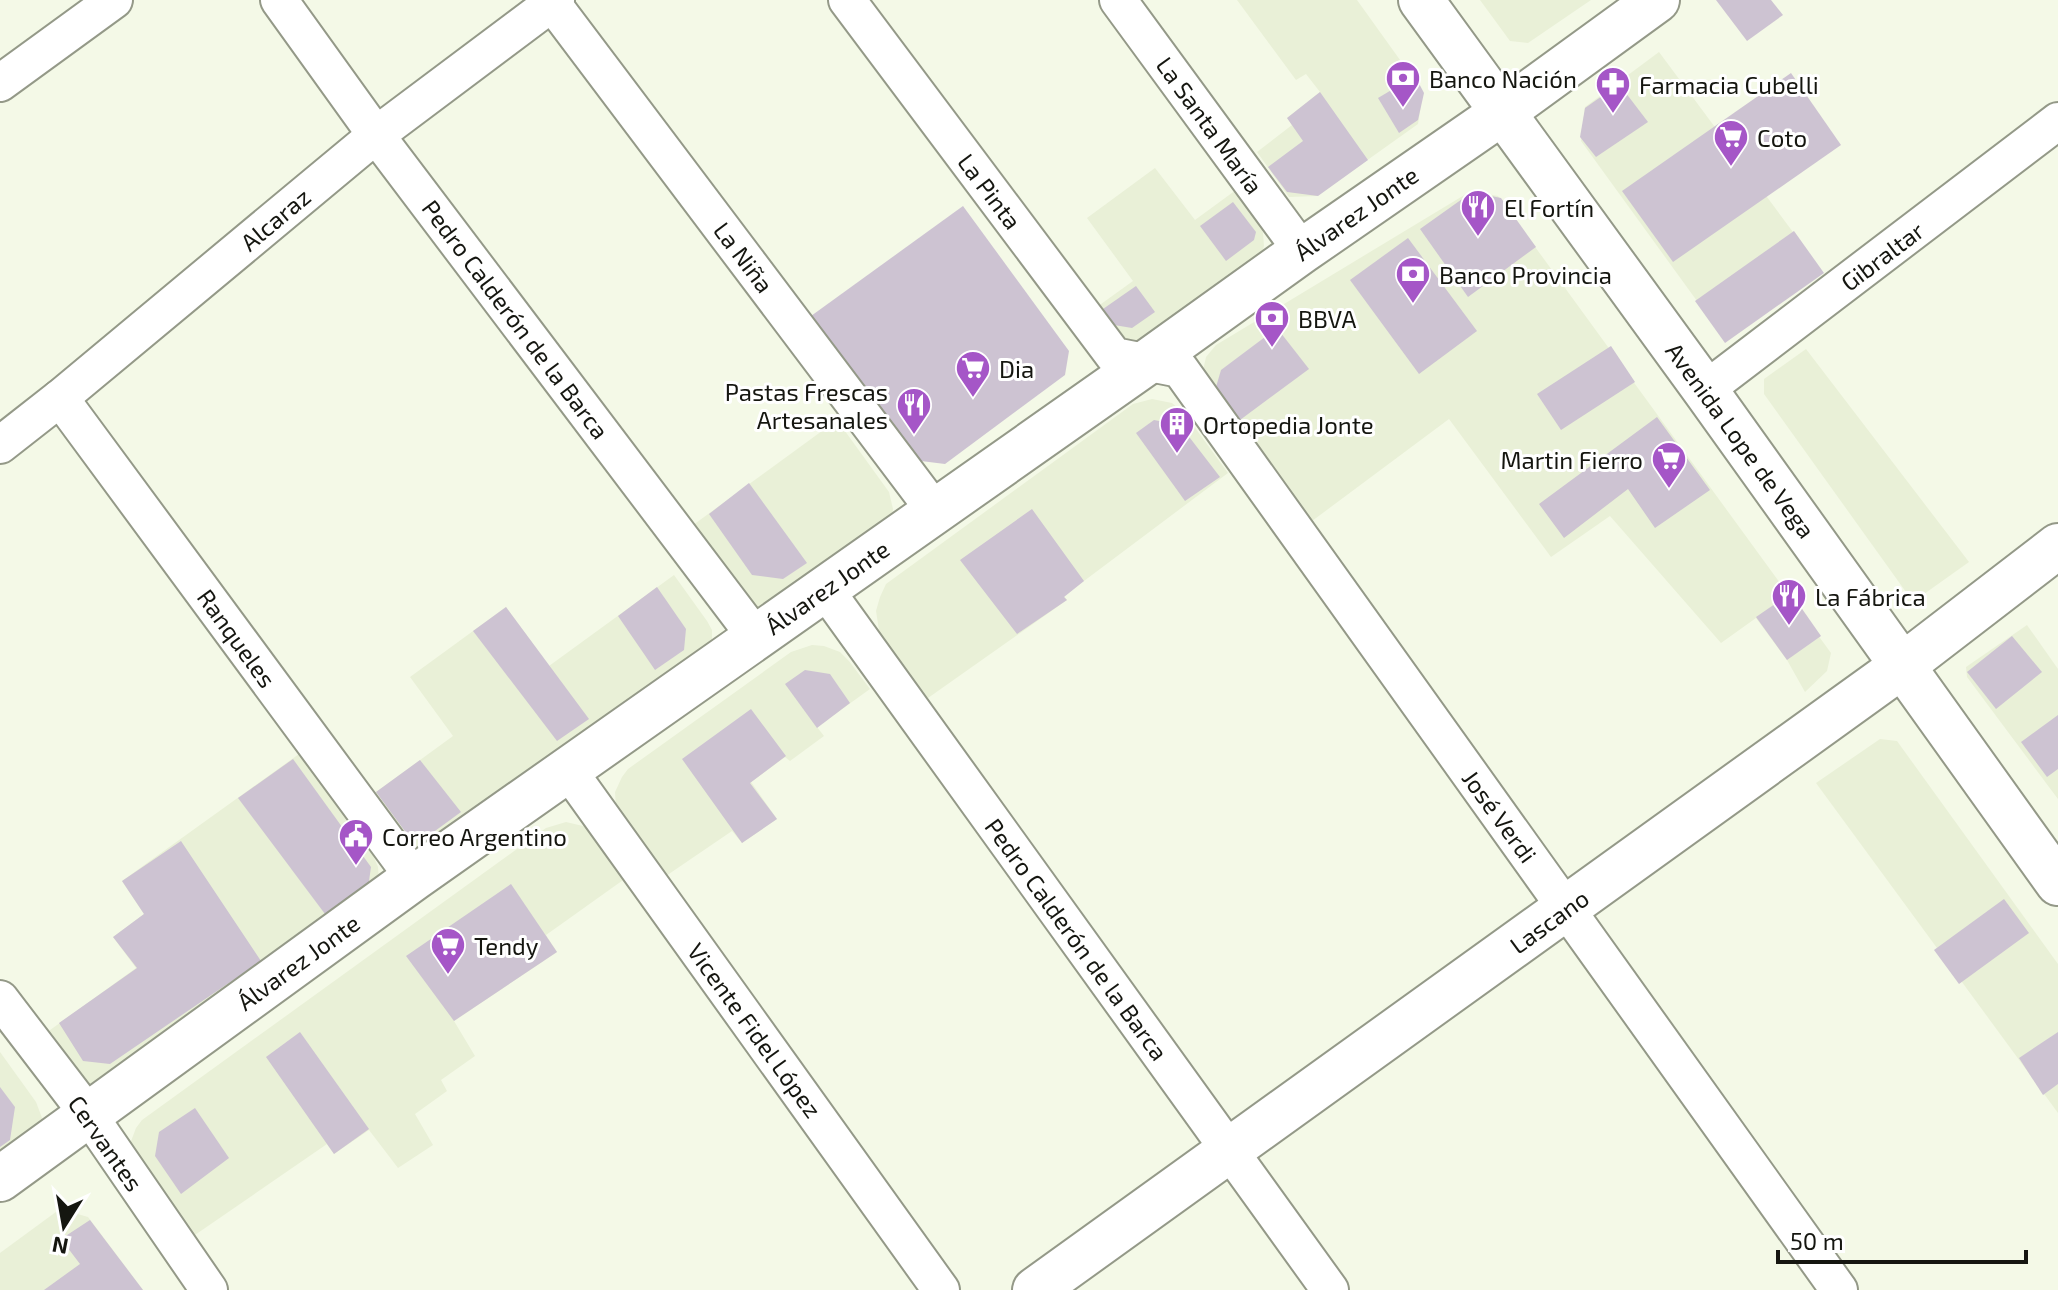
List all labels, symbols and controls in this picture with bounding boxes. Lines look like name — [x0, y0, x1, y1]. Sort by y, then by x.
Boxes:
street label: La Santa María — [1151, 51, 1269, 199]
bank icon: Banco Nación — [1384, 59, 1422, 109]
place label: Banco Nación — [1429, 64, 1577, 93]
pharmacy icon: Farmacia Cubelli — [1594, 65, 1632, 115]
place label: Farmacia Cubelli — [1639, 70, 1819, 99]
supermarket icon: Coto — [1712, 118, 1750, 168]
place label: Coto — [1757, 123, 1807, 152]
street label: La Pinta — [952, 147, 1028, 235]
street label: Álvarez Jonte — [1289, 160, 1423, 266]
street label: Alcaraz — [234, 182, 316, 256]
restaurant icon: El Fortín — [1459, 188, 1497, 238]
place label: El Fortín — [1504, 193, 1594, 222]
street label: Pedro Calderón de la Barca — [417, 194, 615, 444]
street label: Gibraltar — [1835, 215, 1930, 297]
street label: La Niña — [708, 216, 780, 298]
bank icon: Banco Provincia — [1394, 255, 1432, 305]
place label: Banco Provincia — [1439, 260, 1612, 289]
bank icon: BBVA — [1253, 299, 1291, 349]
place label: BBVA — [1298, 304, 1356, 333]
street label: Avenida Lope de Vega — [1660, 337, 1822, 543]
supermarket icon: Dia — [954, 349, 992, 399]
place label: Dia — [999, 354, 1034, 383]
place label: Pastas Frescas Artesanales — [725, 377, 888, 434]
restaurant icon: Pastas Frescas Artesanales — [895, 386, 933, 436]
building icon: Ortopedia Jonte — [1158, 405, 1196, 455]
place label: Ortopedia Jonte — [1203, 410, 1374, 439]
supermarket icon: Martin Fierro — [1650, 440, 1688, 490]
place label: Martin Fierro — [1500, 445, 1643, 474]
street label: Álvarez Jonte — [760, 534, 894, 640]
restaurant icon: La Fábrica — [1770, 577, 1808, 627]
place label: La Fábrica — [1815, 582, 1926, 611]
street label: Ranqueles — [192, 583, 282, 693]
street label: José Verdi — [1457, 764, 1543, 868]
street label: Pedro Calderón de la Barca — [980, 812, 1174, 1066]
public building icon: Correo Argentino — [337, 817, 375, 867]
place label: Correo Argentino — [382, 822, 567, 851]
street label: Lascano — [1504, 883, 1594, 959]
street label: Álvarez Jonte — [231, 908, 365, 1016]
supermarket icon: Tendy — [429, 926, 467, 976]
place label: Tendy — [474, 931, 539, 960]
street label: Vicente Fidel López — [682, 937, 828, 1123]
street label: Cervantes — [63, 1090, 149, 1196]
north arrow — [24, 1186, 104, 1266]
scale bar — [1778, 1214, 2026, 1264]
text: 50 m — [1790, 1226, 1844, 1255]
text: N — [50, 1232, 70, 1261]

